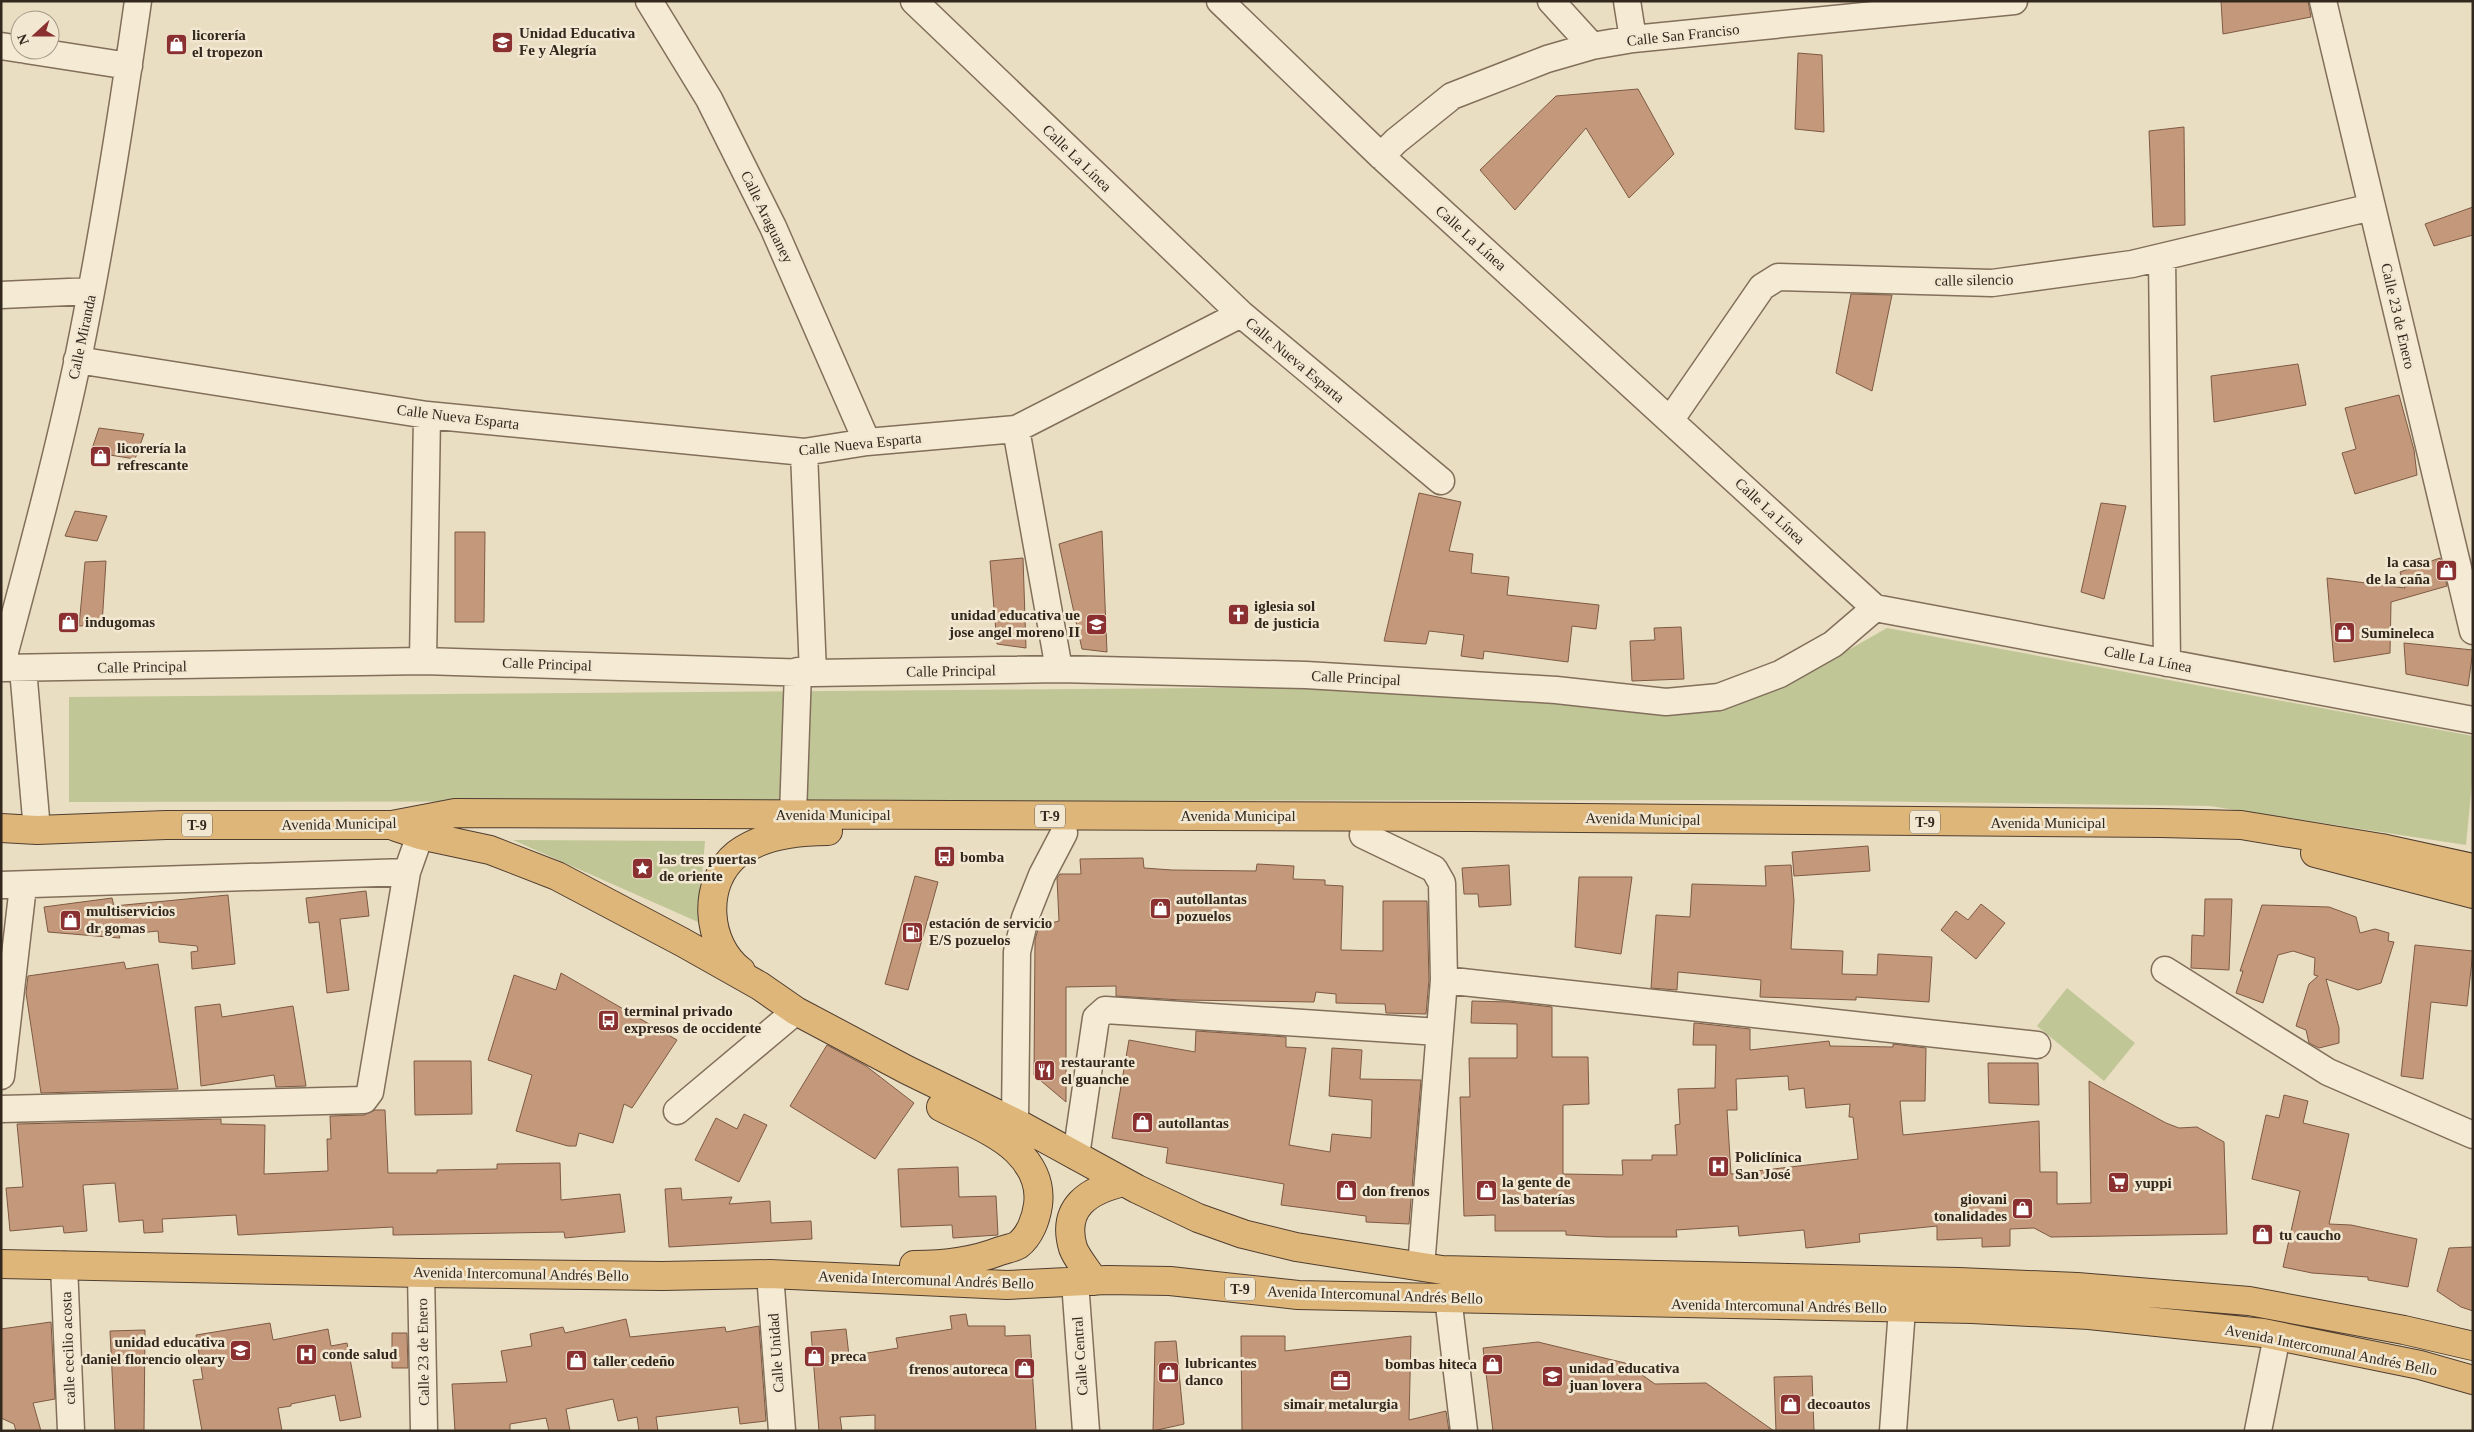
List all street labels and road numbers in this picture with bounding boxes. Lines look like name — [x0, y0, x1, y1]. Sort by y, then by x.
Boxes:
street label: Calle San Franciso — [1626, 21, 1740, 49]
street label: Calle La Línea — [1039, 121, 1115, 195]
street label: Calle Araguaney — [738, 168, 796, 266]
street label: Calle La Línea — [1433, 202, 1510, 274]
street label: Calle 23 de Enero — [2378, 262, 2418, 370]
street label: calle silencio — [1935, 271, 2013, 289]
street label: Calle Miranda — [65, 293, 99, 381]
street label: Calle Nueva Esparta — [1243, 314, 1348, 406]
street label: Calle Nueva Esparta — [396, 402, 520, 432]
street label: Calle Nueva Esparta — [798, 430, 922, 458]
street label: Calle La Línea — [1732, 475, 1808, 547]
street label: Calle La Línea — [2103, 643, 2194, 675]
street label: Calle Principal — [502, 654, 592, 674]
street label: Calle Principal — [97, 658, 187, 676]
street label: Calle Principal — [906, 662, 996, 680]
street label: Calle Principal — [1311, 668, 1401, 688]
road number: T-9 — [1035, 804, 1065, 828]
street label: Avenida Municipal — [775, 807, 891, 823]
street label: Avenida Municipal — [1180, 808, 1296, 824]
street label: Avenida Municipal — [1585, 810, 1701, 828]
road number: T-9 — [1910, 810, 1940, 834]
road number: T-9 — [182, 814, 212, 836]
street label: Avenida Municipal — [281, 815, 397, 833]
street label: Avenida Municipal — [1990, 815, 2106, 831]
street label: Avenida Intercomunal Andrés Bello — [413, 1264, 629, 1284]
street label: Avenida Intercomunal Andrés Bello — [818, 1268, 1034, 1292]
road number: T-9 — [1225, 1278, 1255, 1300]
street label: Avenida Intercomunal Andrés Bello — [1267, 1283, 1483, 1307]
street label: calle cecilio acosta — [58, 1291, 78, 1405]
street label: Avenida Intercomunal Andrés Bello — [1671, 1296, 1887, 1316]
street label: Calle 23 de Enero — [414, 1298, 432, 1406]
street label: Calle Unidad — [765, 1312, 787, 1393]
street label: Calle Central — [1069, 1316, 1091, 1396]
street label: Avenida Intercomunal Andrés Bello — [2223, 1322, 2439, 1378]

